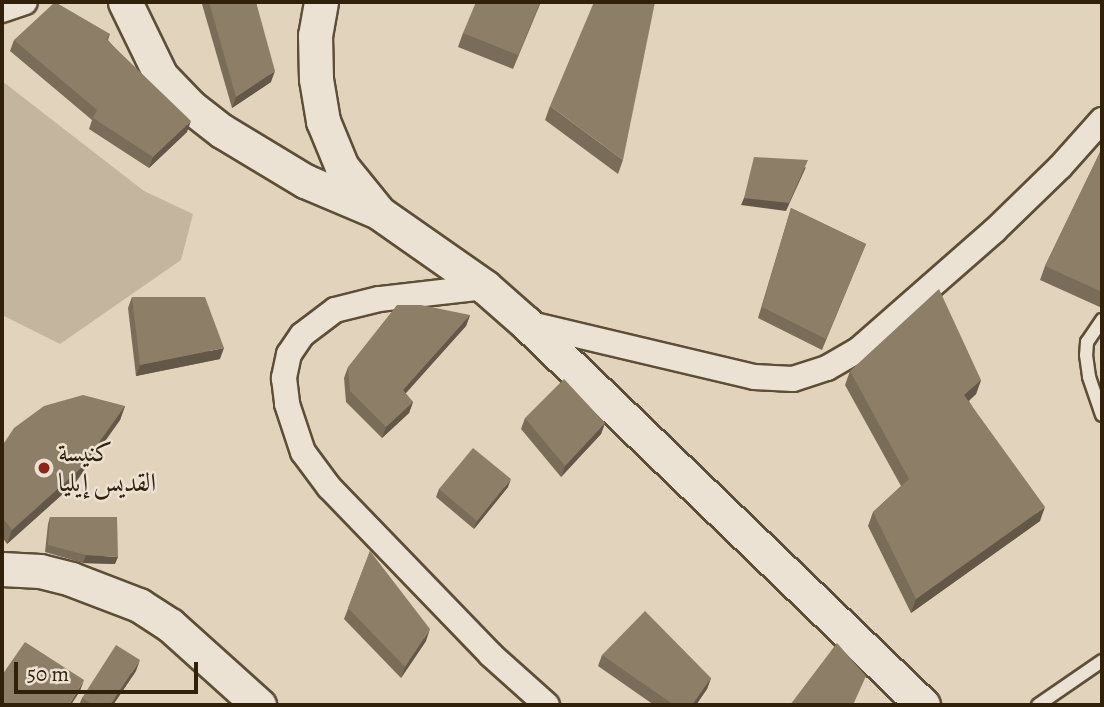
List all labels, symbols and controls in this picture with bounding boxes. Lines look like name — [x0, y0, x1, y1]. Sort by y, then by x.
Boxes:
place label: كنيسة القديس إيليا — [58, 437, 156, 498]
marker: كنيسة القديس إيليا — [36, 460, 52, 476]
scale bar — [18, 648, 201, 692]
text: 50 m — [27, 660, 69, 688]

